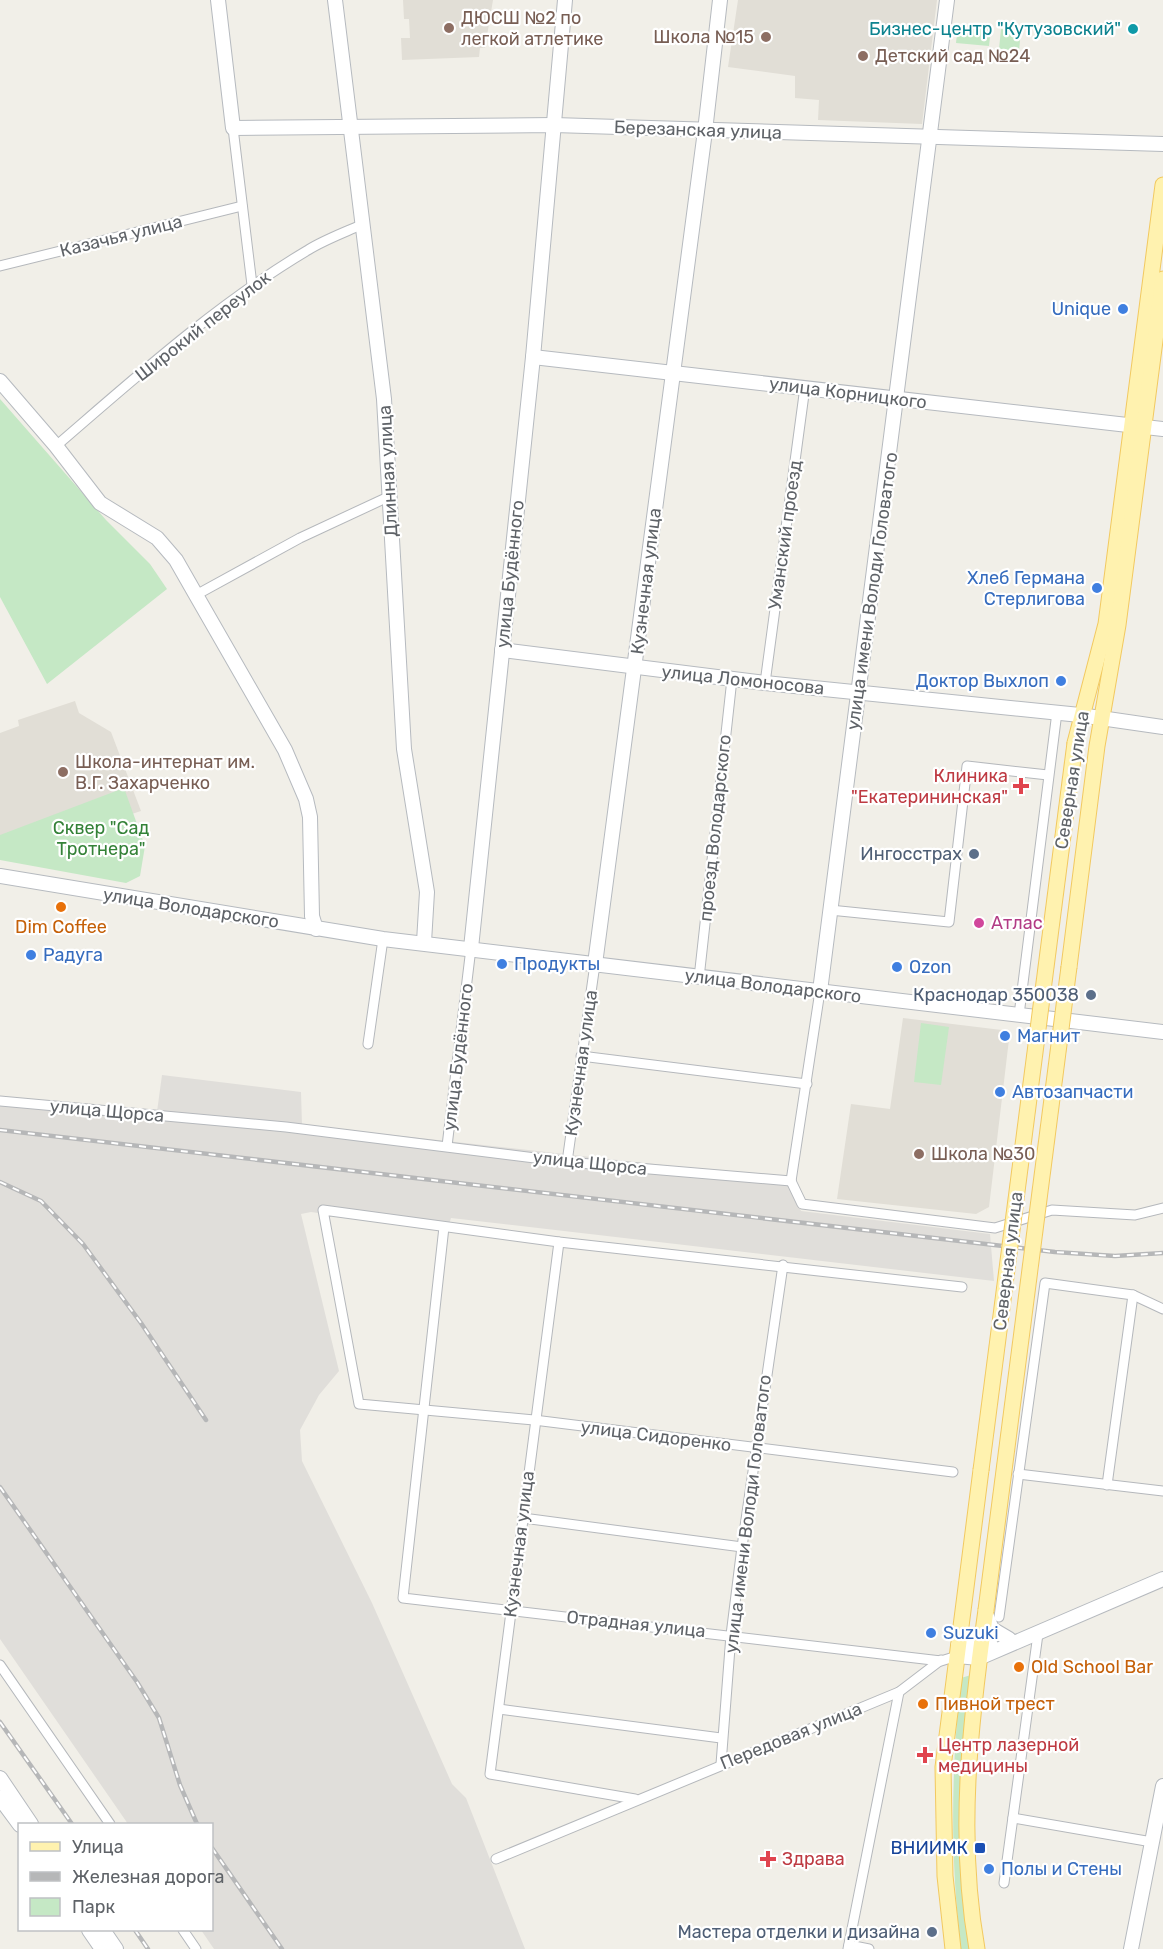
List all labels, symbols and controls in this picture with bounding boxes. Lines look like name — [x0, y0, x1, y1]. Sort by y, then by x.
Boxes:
place label: ДЮСШ №2 по легкой атлетике — [461, 7, 603, 50]
place label: Бизнес-центр "Кутузовский" — [869, 18, 1121, 40]
marker: ДЮСШ №2 по легкой атлетике — [442, 21, 456, 35]
marker: Бизнес-центр "Кутузовский" — [1126, 22, 1140, 36]
place label: Школа №15 — [653, 26, 754, 48]
marker: Школа №15 — [759, 30, 773, 44]
place label: Детский сад №24 — [875, 45, 1030, 67]
marker: Детский сад №24 — [856, 49, 870, 63]
street label: Березанская улица — [614, 116, 782, 144]
street label: Казачья улица — [57, 210, 185, 262]
street label: Широкий переулок — [131, 266, 276, 386]
place label: Unique — [1051, 298, 1111, 320]
marker: Unique — [1116, 302, 1130, 316]
street label: улица Корницкого — [768, 372, 928, 414]
street label: Длинная улица — [374, 405, 402, 537]
street label: улица имени Володи Головатого — [842, 451, 902, 731]
street label: Уманский проезд — [764, 459, 806, 611]
street label: улица Будённого — [491, 499, 529, 649]
street label: Кузнечная улица — [626, 506, 666, 656]
place label: Хлеб Германа Стерлигова — [967, 567, 1085, 610]
marker: Хлеб Германа Стерлигова — [1090, 581, 1104, 595]
street label: улица Ломоносова — [661, 661, 825, 699]
place label: Доктор Выхлоп — [916, 670, 1049, 692]
marker: Доктор Выхлоп — [1054, 674, 1068, 688]
street label: Северная улица — [1050, 709, 1094, 851]
street label: проезд Володарского — [694, 733, 736, 923]
place label: Школа-интернат им. В.Г. Захарченко — [75, 751, 255, 794]
marker: Школа-интернат им. В.Г. Захарченко — [56, 765, 70, 779]
place label: Клиника "Екатерининская" — [851, 765, 1008, 808]
marker: Клиника "Екатерининская" — [1012, 777, 1030, 795]
park label: Сквер "Сад Тротнера" — [53, 817, 149, 860]
place label: Ингосстрах — [860, 843, 962, 865]
marker: Ингосстрах — [967, 847, 981, 861]
street label: улица Володарского — [101, 883, 281, 933]
marker: Dim Coffee — [54, 900, 68, 914]
place label: Атлас — [991, 912, 1043, 934]
place label: Dim Coffee — [15, 916, 107, 938]
marker: Атлас — [972, 916, 986, 930]
place label: Радуга — [43, 944, 103, 966]
marker: Радуга — [24, 948, 38, 962]
place label: Продукты — [514, 953, 600, 975]
place label: Ozon — [909, 956, 951, 978]
marker: Продукты — [495, 957, 509, 971]
marker: Ozon — [890, 960, 904, 974]
street label: улица Володарского — [683, 964, 863, 1008]
street label: улица Будённого — [438, 982, 478, 1132]
place label: Краснодар 350038 — [913, 984, 1079, 1006]
street label: Кузнечная улица — [560, 988, 602, 1138]
marker: Краснодар 350038 — [1084, 988, 1098, 1002]
place label: Магнит — [1017, 1025, 1080, 1047]
marker: Магнит — [998, 1029, 1012, 1043]
place label: Автозапчасти — [1012, 1081, 1133, 1103]
marker: Автозапчасти — [993, 1085, 1007, 1099]
street label: улица Щорса — [49, 1095, 165, 1127]
place label: Школа №30 — [931, 1143, 1035, 1165]
street label: улица Щорса — [532, 1146, 648, 1180]
marker: Школа №30 — [912, 1147, 926, 1161]
street label: Северная улица — [989, 1190, 1027, 1332]
street label: улица имени Володи Головатого — [720, 1373, 776, 1655]
street label: улица Сидоренко — [579, 1416, 733, 1456]
street label: Кузнечная улица — [499, 1469, 539, 1619]
street label: Отрадная улица — [565, 1606, 707, 1642]
place label: Suzuki — [943, 1622, 999, 1644]
marker: Suzuki — [924, 1626, 938, 1640]
place label: Old School Bar — [1031, 1656, 1153, 1678]
marker: Old School Bar — [1012, 1660, 1026, 1674]
place label: Пивной трест — [935, 1693, 1055, 1715]
marker: Пивной трест — [916, 1697, 930, 1711]
street label: Передовая улица — [717, 1698, 865, 1774]
place label: Центр лазерной медицины — [938, 1734, 1079, 1777]
marker: Центр лазерной медицины — [916, 1746, 934, 1764]
legend — [18, 1823, 213, 1931]
text: Улица — [72, 1836, 124, 1858]
place label: ВНИИМК — [891, 1837, 968, 1859]
marker: ВНИИМК — [973, 1841, 987, 1855]
place label: Здрава — [782, 1848, 845, 1870]
marker: Здрава — [759, 1850, 777, 1868]
place label: Полы и Стены — [1001, 1858, 1122, 1880]
marker: Полы и Стены — [982, 1862, 996, 1876]
text: Железная дорога — [72, 1866, 225, 1888]
text: Парк — [72, 1896, 116, 1918]
place label: Мастера отделки и дизайна — [678, 1921, 920, 1943]
marker: Мастера отделки и дизайна — [925, 1925, 939, 1939]

